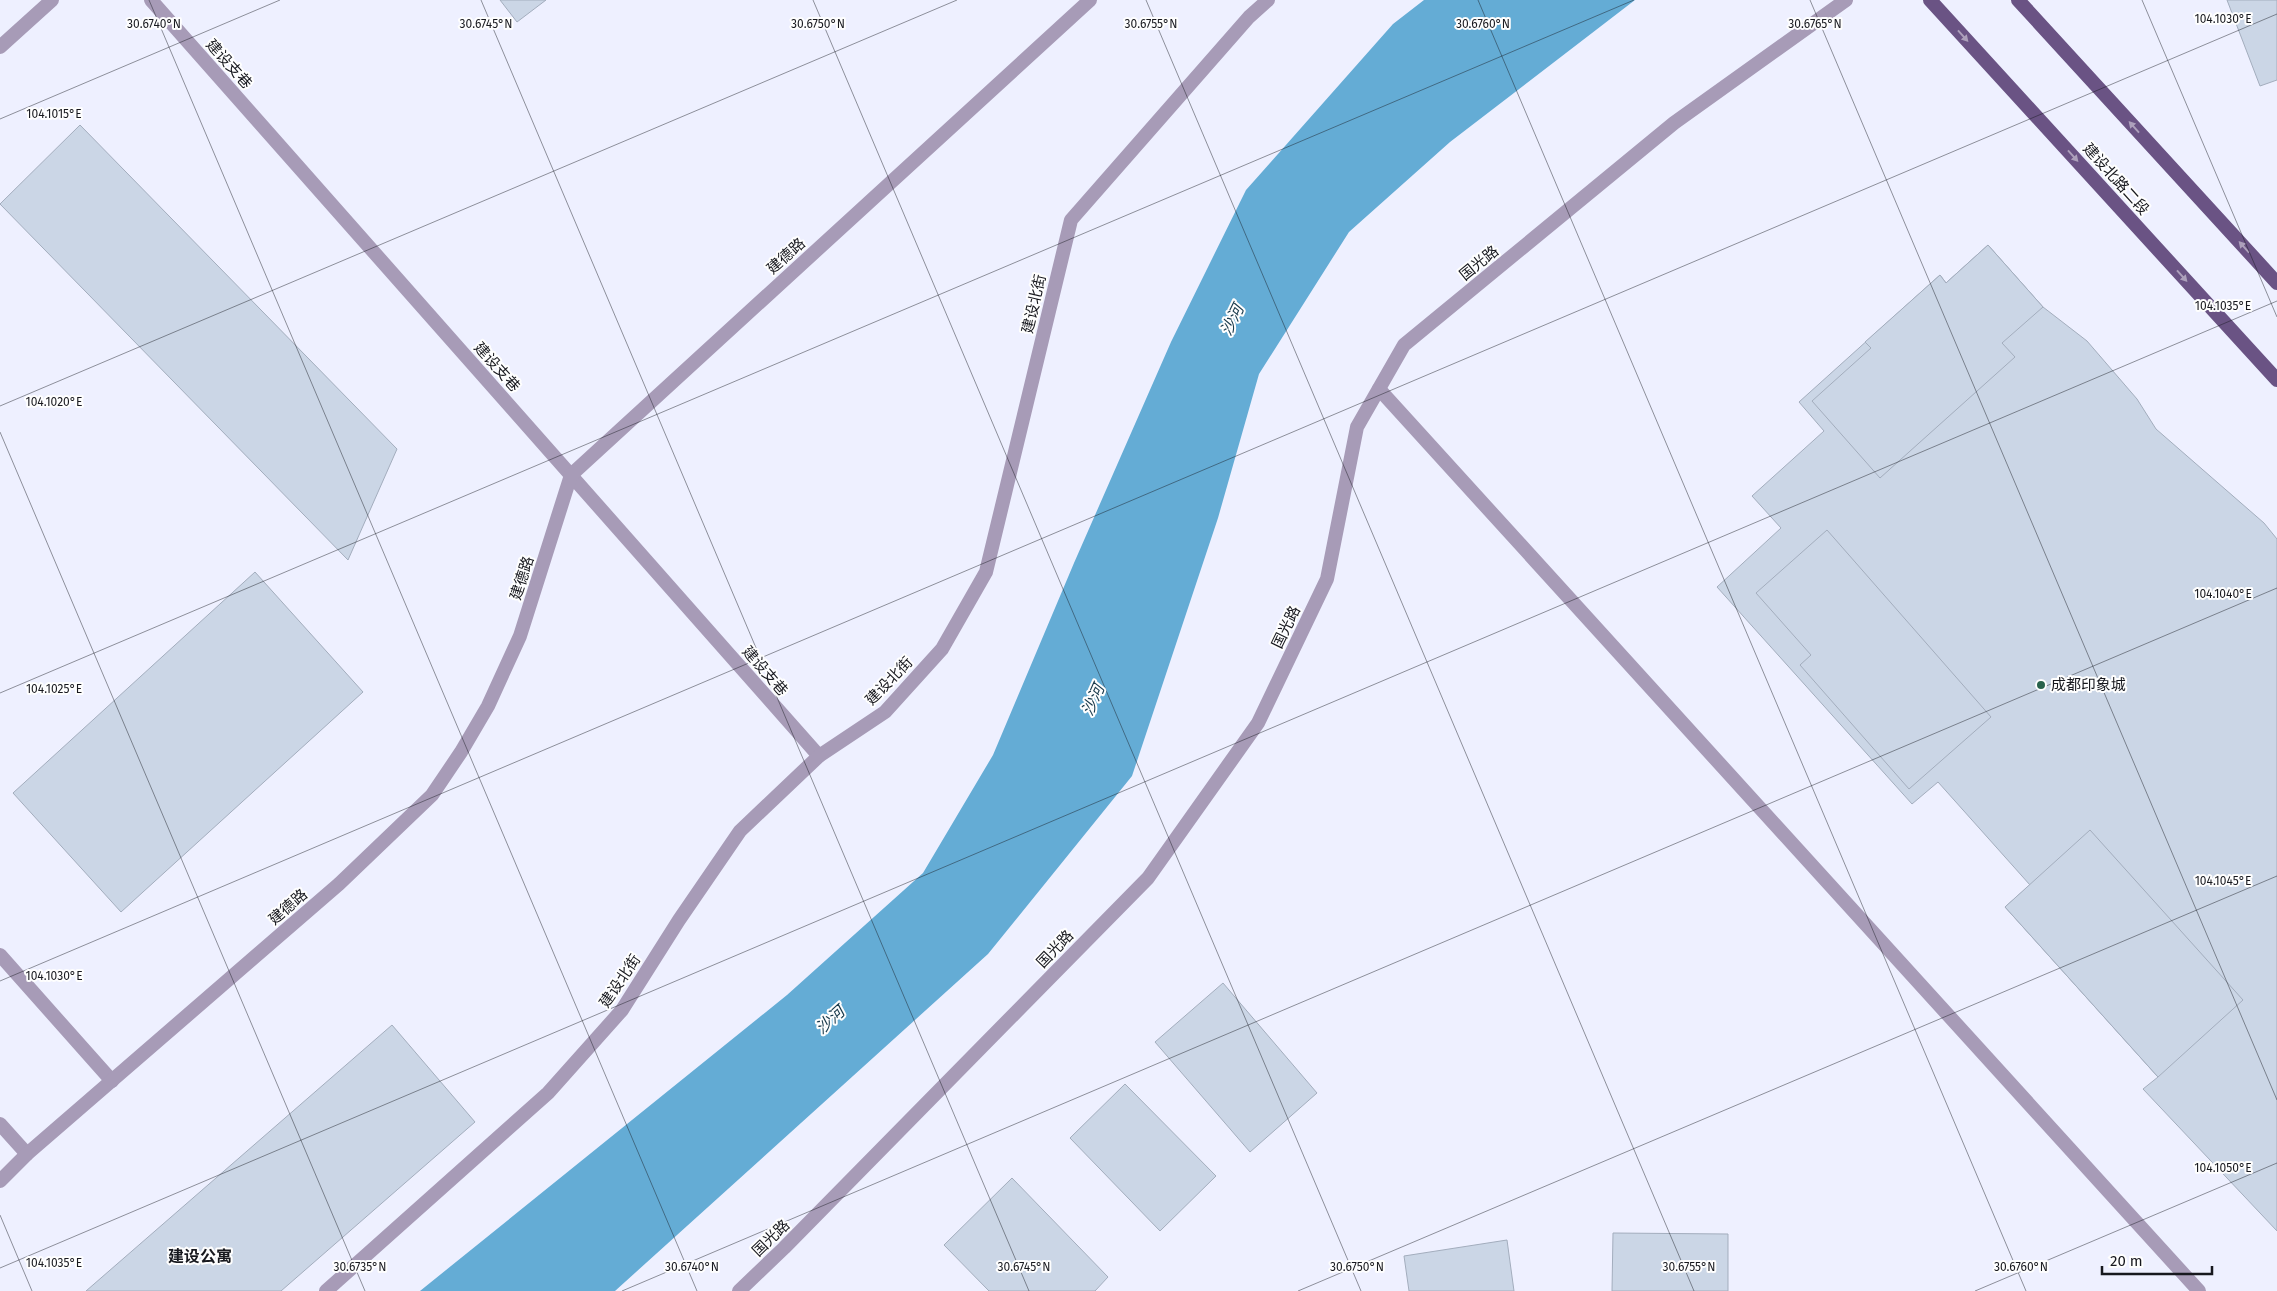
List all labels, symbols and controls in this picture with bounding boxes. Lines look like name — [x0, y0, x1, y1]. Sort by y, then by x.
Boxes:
text: 104.1030°E — [2194, 12, 2252, 26]
text: 30.6740°N — [127, 17, 181, 31]
text: 30.6745°N — [459, 17, 513, 31]
text: 30.6750°N — [791, 17, 845, 31]
text: 30.6755°N — [1124, 17, 1178, 31]
text: 30.6760°N — [1456, 17, 1510, 31]
text: 30.6765°N — [1788, 17, 1842, 31]
one-way arrow — [1957, 30, 1969, 42]
street label: 建设支巷 — [202, 36, 256, 92]
text: 104.1015°E — [26, 107, 82, 121]
one-way arrow — [2129, 120, 2140, 133]
street label: 建设北路二段 — [2079, 140, 2153, 218]
one-way arrow — [2067, 150, 2079, 162]
street label: 建德路 — [763, 234, 809, 278]
one-way arrow — [2238, 241, 2250, 253]
street label: 国光路 — [1456, 242, 1502, 284]
one-way arrow — [2176, 270, 2188, 282]
street label: 建设北街 — [1018, 273, 1050, 335]
water label: 沙河 — [1216, 299, 1249, 339]
text: 104.1035°E — [2195, 299, 2251, 313]
street label: 建设支巷 — [470, 339, 524, 395]
text: 104.1020°E — [25, 395, 83, 409]
street label: 建德路 — [506, 554, 538, 602]
text: 104.1040°E — [2194, 587, 2252, 601]
street label: 国光路 — [1268, 603, 1304, 651]
street label: 建设支巷 — [739, 642, 791, 700]
street label: 建设北街 — [862, 653, 916, 709]
place label: 成都印象城 — [2051, 676, 2126, 694]
water label: 沙河 — [1078, 679, 1109, 718]
marker: 成都印象城 — [2035, 679, 2047, 691]
text: 104.1025°E — [26, 682, 82, 696]
text: 104.1045°E — [2195, 874, 2251, 888]
street label: 建德路 — [265, 885, 311, 929]
street label: 国光路 — [1033, 927, 1077, 971]
street label: 建设北街 — [596, 951, 644, 1011]
text: 104.1030°E — [25, 969, 83, 983]
water label: 沙河 — [812, 1000, 850, 1038]
text: 104.1050°E — [2194, 1161, 2252, 1175]
street label: 国光路 — [749, 1216, 793, 1260]
scale bar — [2102, 1244, 2212, 1276]
district label: 建设公寓 — [168, 1247, 232, 1266]
text: 20 m — [2110, 1252, 2143, 1270]
text: 104.1035°E — [26, 1256, 82, 1270]
text: 30.6735°N — [333, 1260, 387, 1274]
text: 30.6740°N — [665, 1260, 719, 1274]
text: 30.6745°N — [997, 1260, 1051, 1274]
text: 30.6750°N — [1330, 1260, 1384, 1274]
text: 30.6755°N — [1662, 1260, 1716, 1274]
text: 30.6760°N — [1994, 1260, 2048, 1274]

